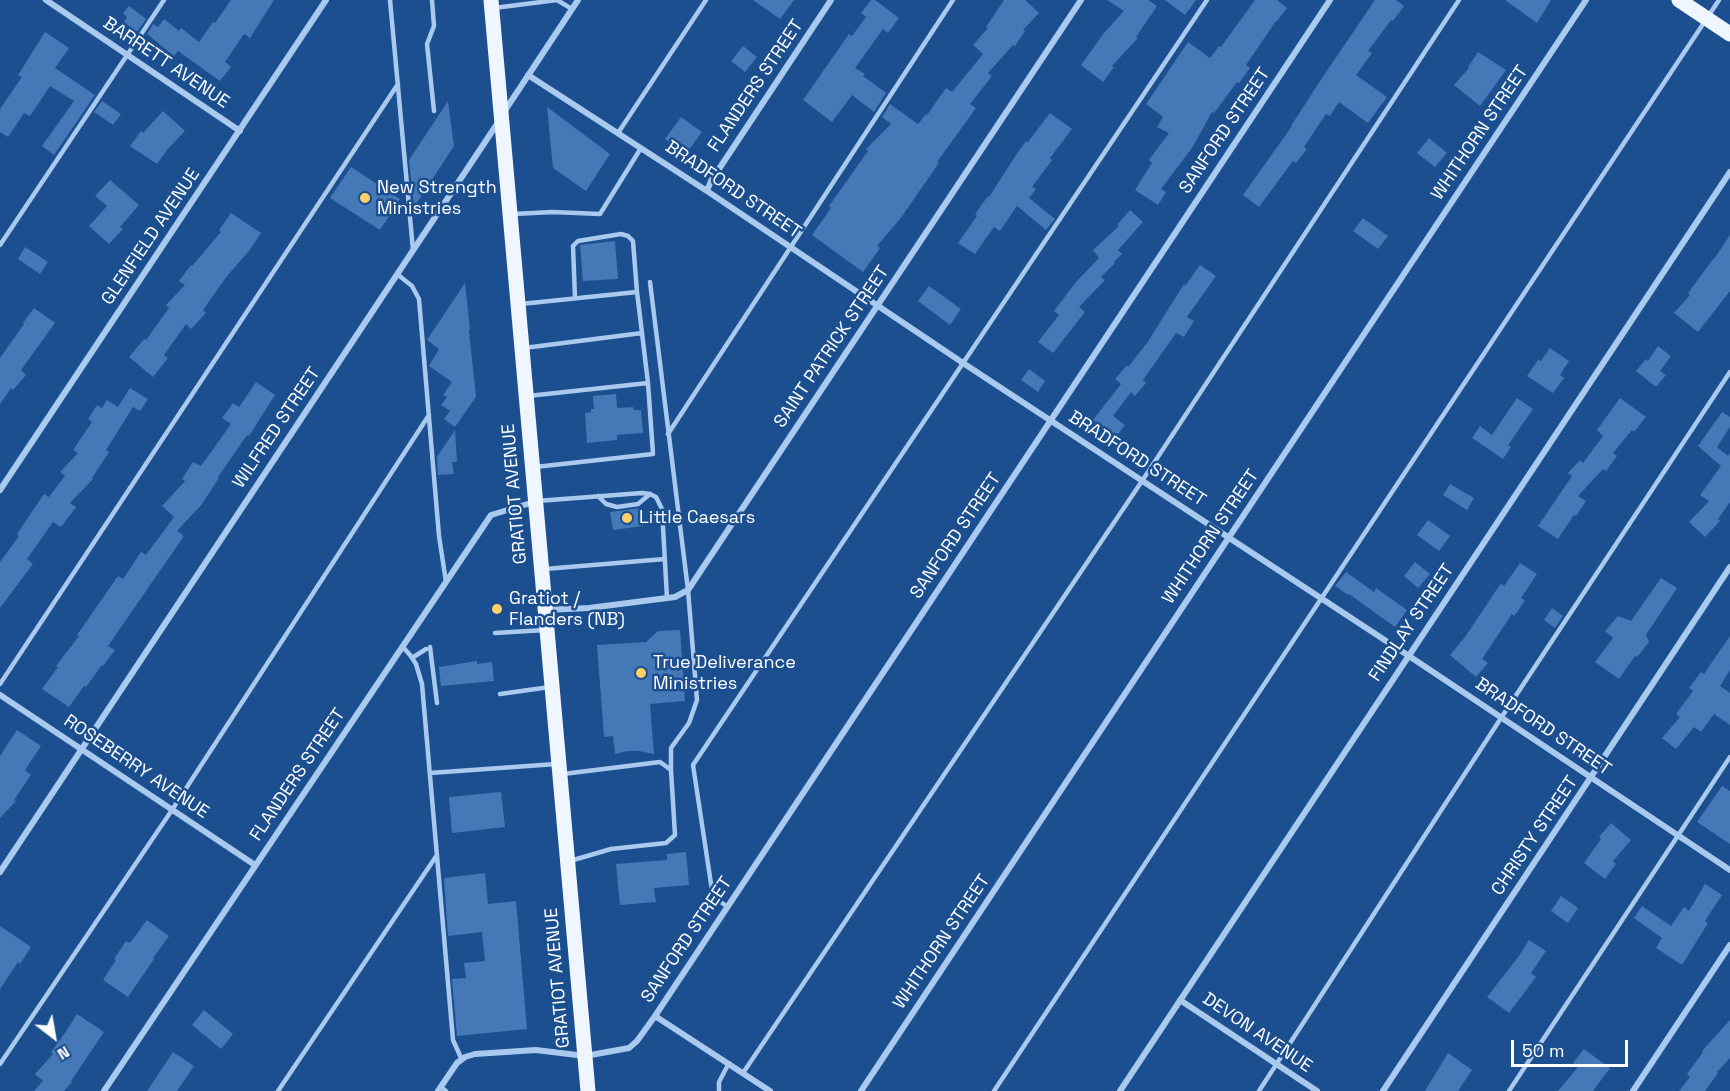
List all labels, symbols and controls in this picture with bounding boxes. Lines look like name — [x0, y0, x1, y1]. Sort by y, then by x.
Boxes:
street label: BARRETT AVENUE — [99, 13, 233, 113]
street label: FLANDERS STREET — [704, 16, 808, 156]
street label: WHITHORN STREET — [1427, 62, 1533, 204]
street label: SANFORD STREET — [1175, 64, 1275, 198]
street label: BRADFORD STREET — [661, 136, 805, 244]
street label: GLENFIELD AVENUE — [97, 165, 205, 309]
place label: New Strength Ministries — [377, 177, 497, 219]
marker: New Strength Ministries — [358, 191, 372, 205]
street label: SAINT PATRICK STREET — [770, 262, 894, 432]
street label: WILFRED STREET — [229, 363, 325, 493]
street label: BRADFORD STREET — [1064, 407, 1210, 511]
street label: GRATIOT AVENUE — [498, 423, 532, 565]
street label: WHITHORN STREET — [1158, 466, 1264, 608]
street label: SANFORD STREET — [906, 469, 1006, 603]
place label: Little Caesars — [639, 507, 755, 529]
marker: Little Caesars — [620, 511, 634, 525]
street label: FINDLAY STREET — [1365, 560, 1459, 686]
place label: Gratiot / Flanders (NB) — [509, 588, 625, 630]
marker: Gratiot / Flanders (NB) — [490, 602, 504, 616]
place label: True Deliverance Ministries — [653, 652, 796, 694]
marker: True Deliverance Ministries — [634, 666, 648, 680]
street label: BRADFORD STREET — [1471, 673, 1615, 781]
street label: FLANDERS STREET — [246, 705, 350, 845]
street label: ROSEBERRY AVENUE — [59, 710, 213, 824]
street label: CHRISTY STREET — [1487, 772, 1583, 900]
street label: WHITHORN STREET — [889, 871, 995, 1013]
street label: SANFORD STREET — [637, 873, 737, 1007]
street label: GRATIOT AVENUE — [541, 907, 575, 1049]
street label: DEVON AVENUE — [1198, 988, 1316, 1078]
north arrow — [24, 1007, 84, 1067]
scale bar — [1514, 1028, 1631, 1066]
text: 50 m — [1522, 1039, 1564, 1062]
text: N — [54, 1041, 74, 1065]

